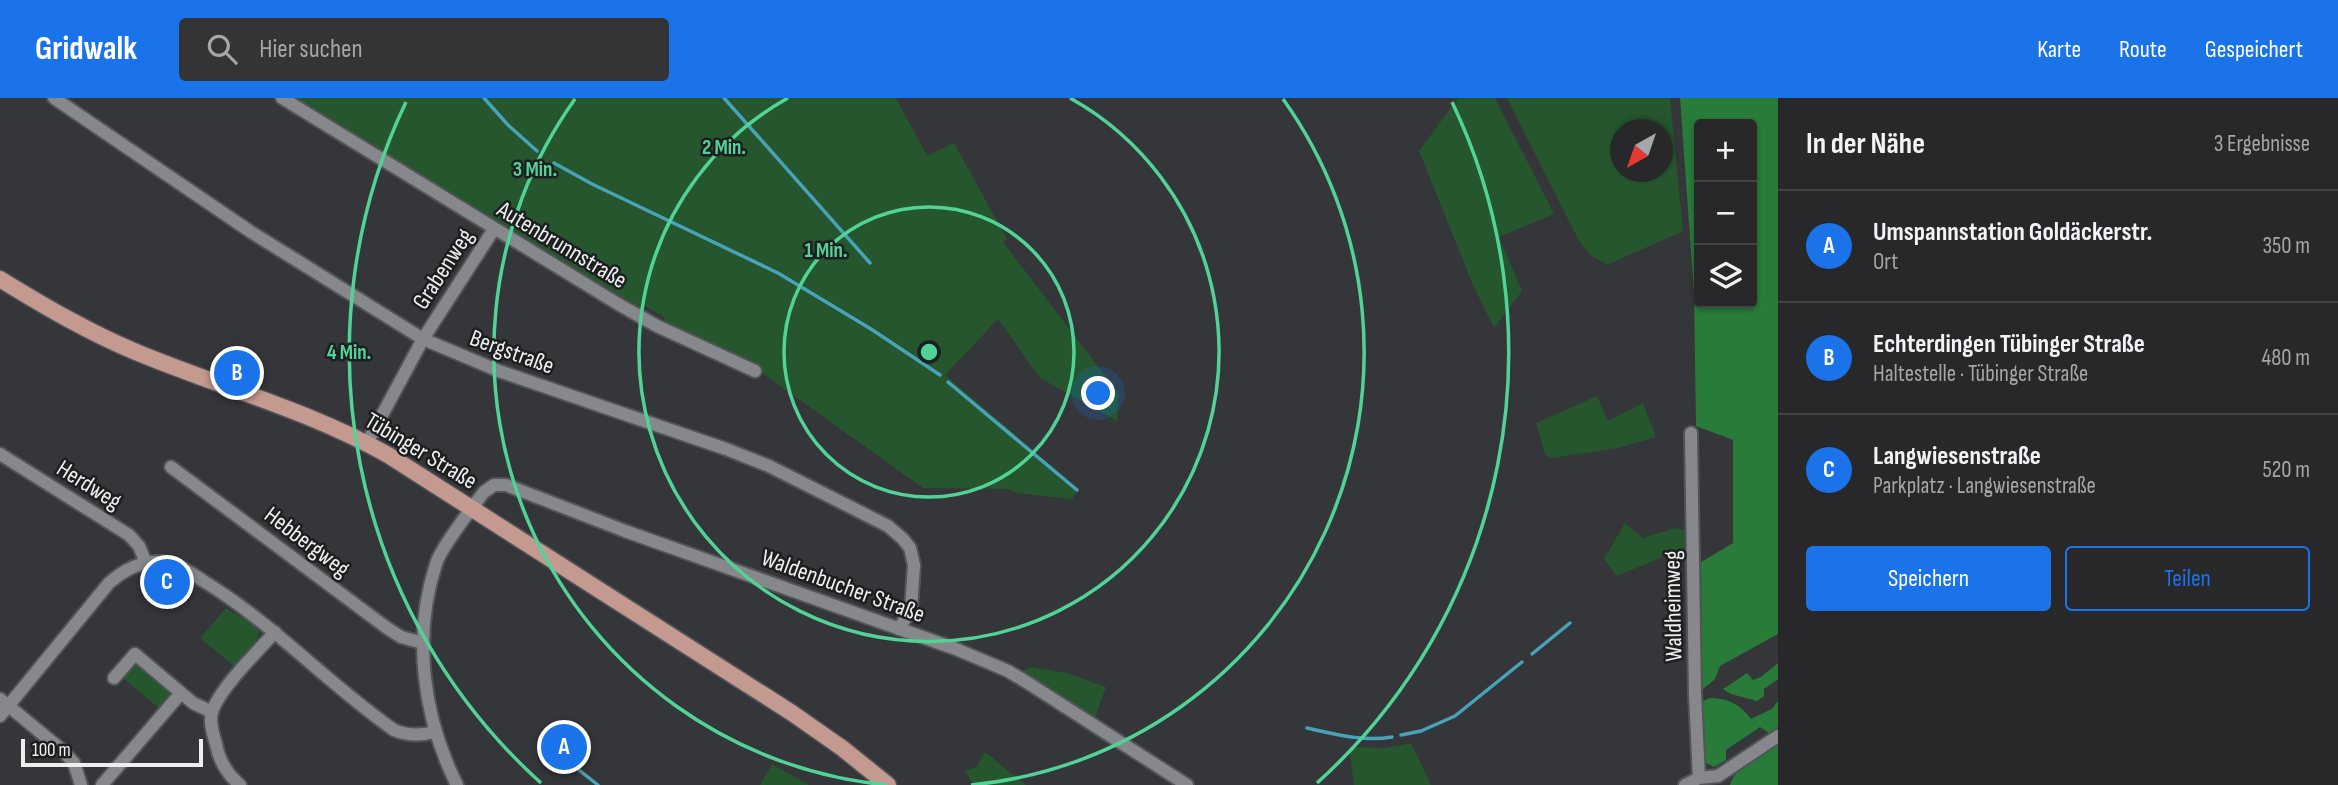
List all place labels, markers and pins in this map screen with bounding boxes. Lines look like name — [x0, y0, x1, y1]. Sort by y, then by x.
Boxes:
centre of rings — [917, 340, 941, 364]
pin: B — [214, 347, 260, 399]
pin: C — [144, 556, 190, 608]
pin: A — [541, 721, 587, 773]

